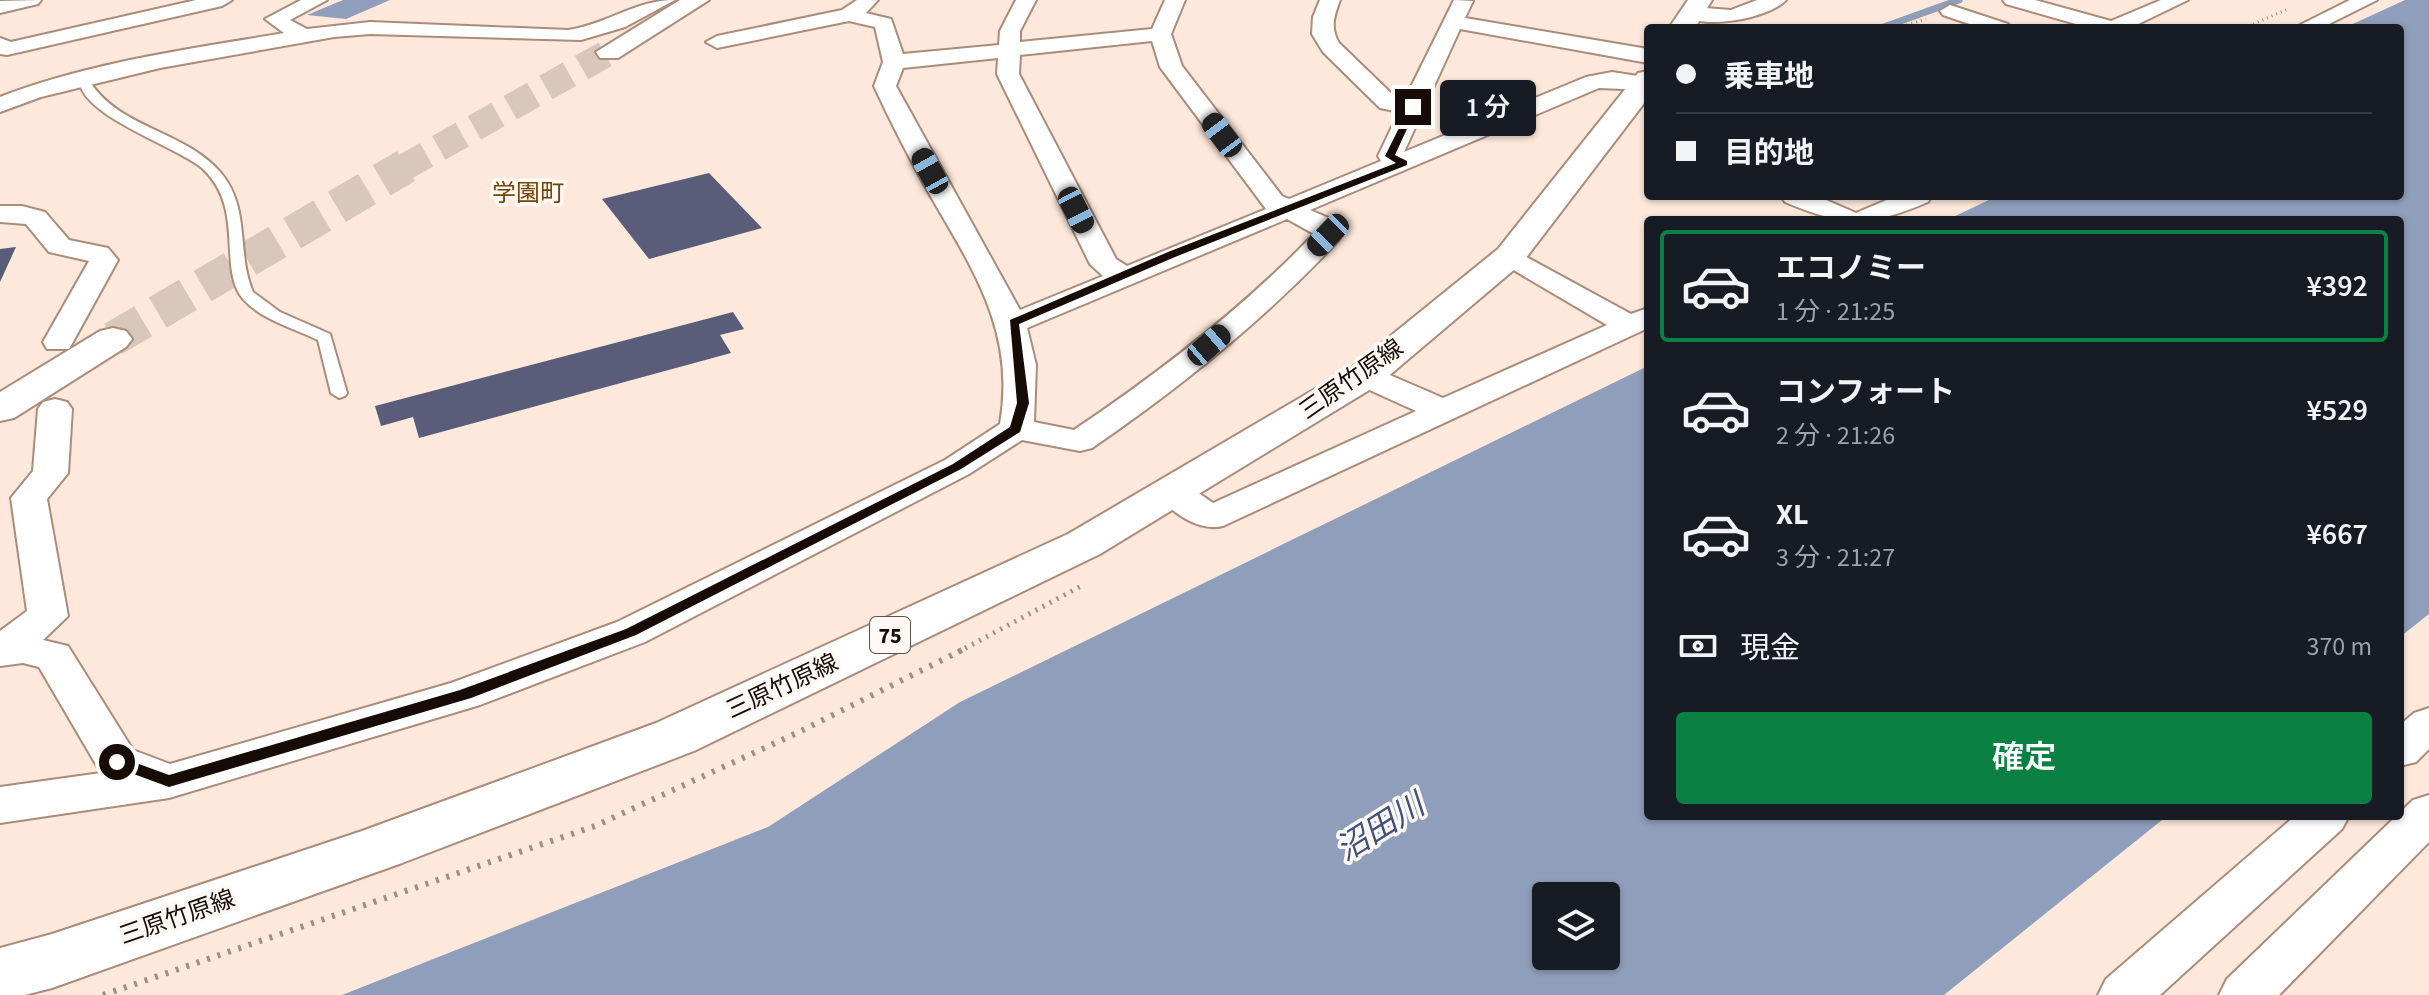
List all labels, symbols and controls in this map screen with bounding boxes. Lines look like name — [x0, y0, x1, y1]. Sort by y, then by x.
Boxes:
text: 乗車地 — [1724, 55, 1814, 98]
callout: 1 分 — [1441, 79, 1537, 135]
route end — [1395, 89, 1431, 125]
text: 1 分 — [1466, 89, 1510, 126]
car — [1198, 109, 1246, 161]
text: 目的地 — [1724, 132, 1814, 175]
car — [908, 144, 952, 198]
district label: 学園町 — [492, 176, 564, 211]
car — [1054, 183, 1098, 237]
car — [1303, 209, 1353, 261]
text: エコノミー — [1776, 247, 1926, 290]
icon: car — [1680, 250, 1752, 322]
text: ¥392 — [2306, 265, 2368, 308]
text: 1 分 · 21:25 — [1776, 293, 1895, 330]
car — [1183, 320, 1235, 370]
street label: 三原竹原線 — [1292, 331, 1410, 428]
text: コンフォート — [1776, 371, 1955, 414]
icon: car — [1680, 374, 1752, 446]
text: ¥529 — [2306, 389, 2368, 432]
text: 2 分 · 21:26 — [1776, 417, 1895, 454]
text: XL — [1776, 493, 1809, 536]
icon: car — [1680, 498, 1752, 570]
text: ¥667 — [2306, 513, 2368, 556]
text: 3 分 · 21:27 — [1776, 539, 1895, 576]
road number: 75 — [870, 617, 910, 653]
icon: cash — [1676, 624, 1720, 668]
text: 現金 — [1740, 627, 1800, 670]
text: 370 m — [2306, 628, 2372, 665]
street label: 三原竹原線 — [720, 645, 844, 728]
button: 確定 — [1676, 712, 2372, 804]
route start — [99, 744, 135, 780]
water label: 沼田川 — [1328, 781, 1436, 873]
street label: 三原竹原線 — [115, 881, 240, 954]
map controls — [1532, 882, 1620, 970]
button: layers — [1532, 882, 1620, 970]

